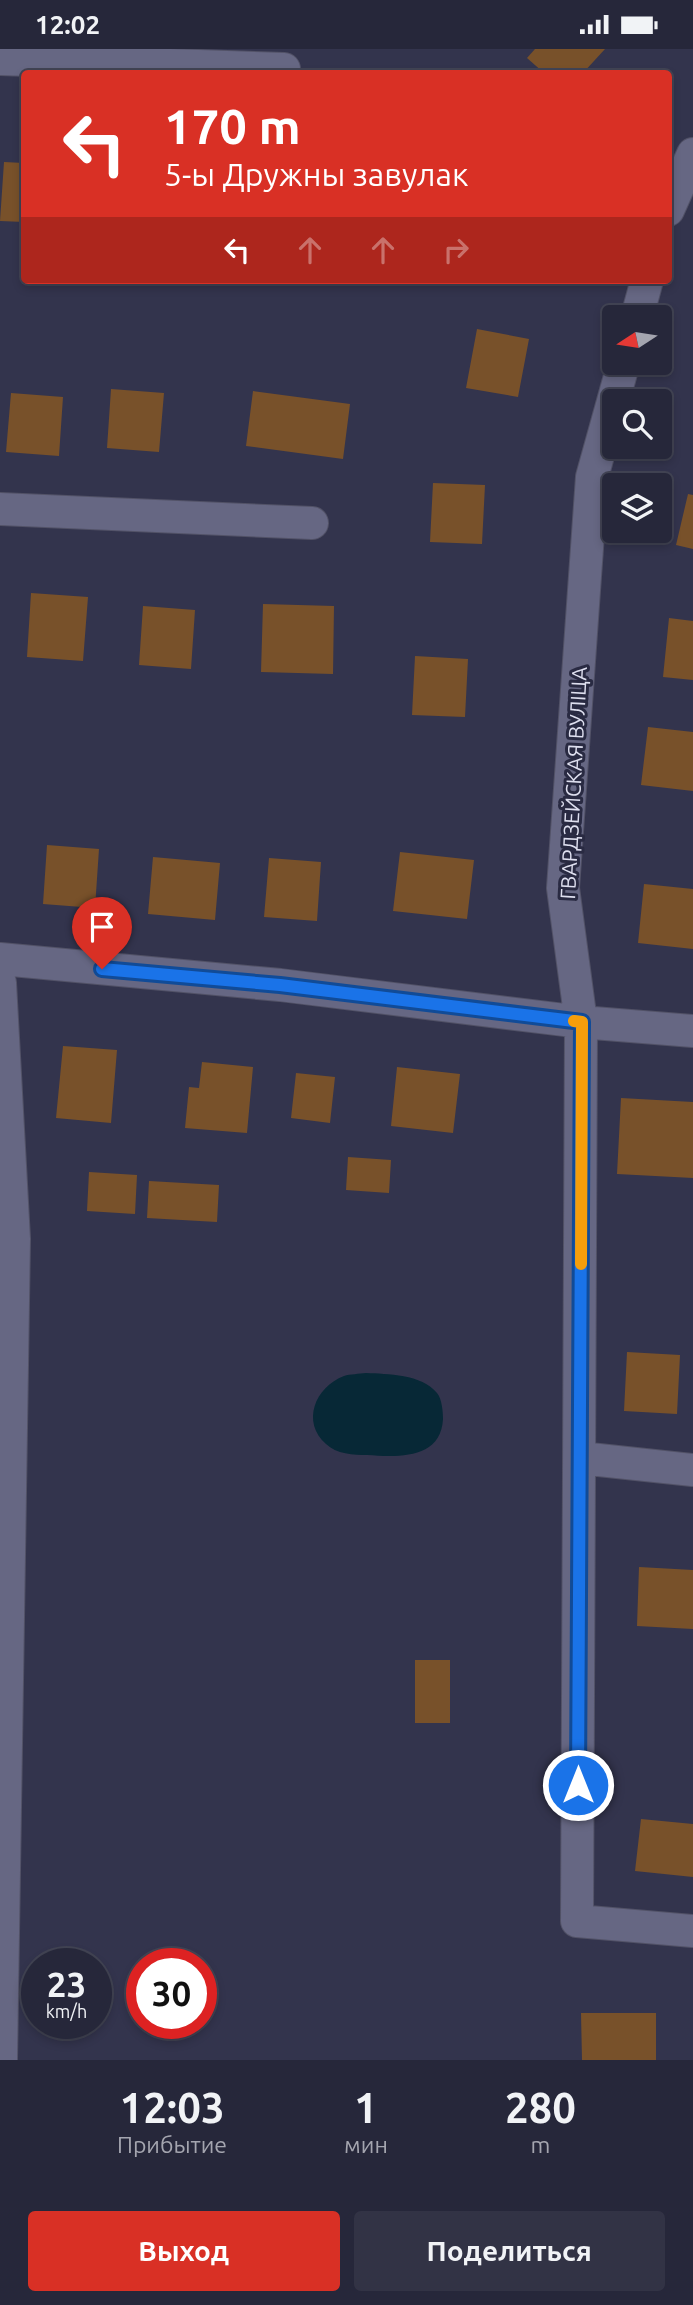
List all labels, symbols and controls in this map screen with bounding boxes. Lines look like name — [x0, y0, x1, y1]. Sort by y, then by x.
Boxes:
text: 12:02 — [35, 10, 100, 39]
icon: left — [49, 98, 140, 189]
text: 170 m — [164, 98, 301, 153]
text: 5-ы Дружны завулак — [164, 156, 468, 192]
icon: left — [218, 231, 256, 269]
icon: ahead — [291, 231, 329, 269]
icon: ahead — [364, 231, 402, 269]
icon: right — [437, 231, 475, 269]
north arrow — [602, 305, 672, 375]
map controls — [602, 305, 672, 543]
button: search — [602, 389, 672, 459]
button: layers — [602, 473, 672, 543]
street label: ГВАРДЗЕЙСКАЯ ВУЛІЦА — [555, 666, 591, 900]
pin — [72, 897, 132, 969]
icon: arrive — [83, 908, 121, 946]
position arrow — [541, 1748, 615, 1822]
speed limit sign: 30 — [126, 1948, 217, 2039]
text: 23 — [47, 1964, 86, 2004]
text: km/h — [46, 2001, 87, 2021]
text: 12:03 — [119, 2084, 225, 2131]
text: 1 — [354, 2084, 378, 2131]
text: 280 — [505, 2084, 576, 2131]
text: Прибытие — [117, 2132, 227, 2157]
text: мин — [344, 2132, 388, 2157]
text: m — [530, 2132, 550, 2157]
button: Выход — [28, 2211, 340, 2291]
button: Поделиться — [354, 2211, 665, 2291]

